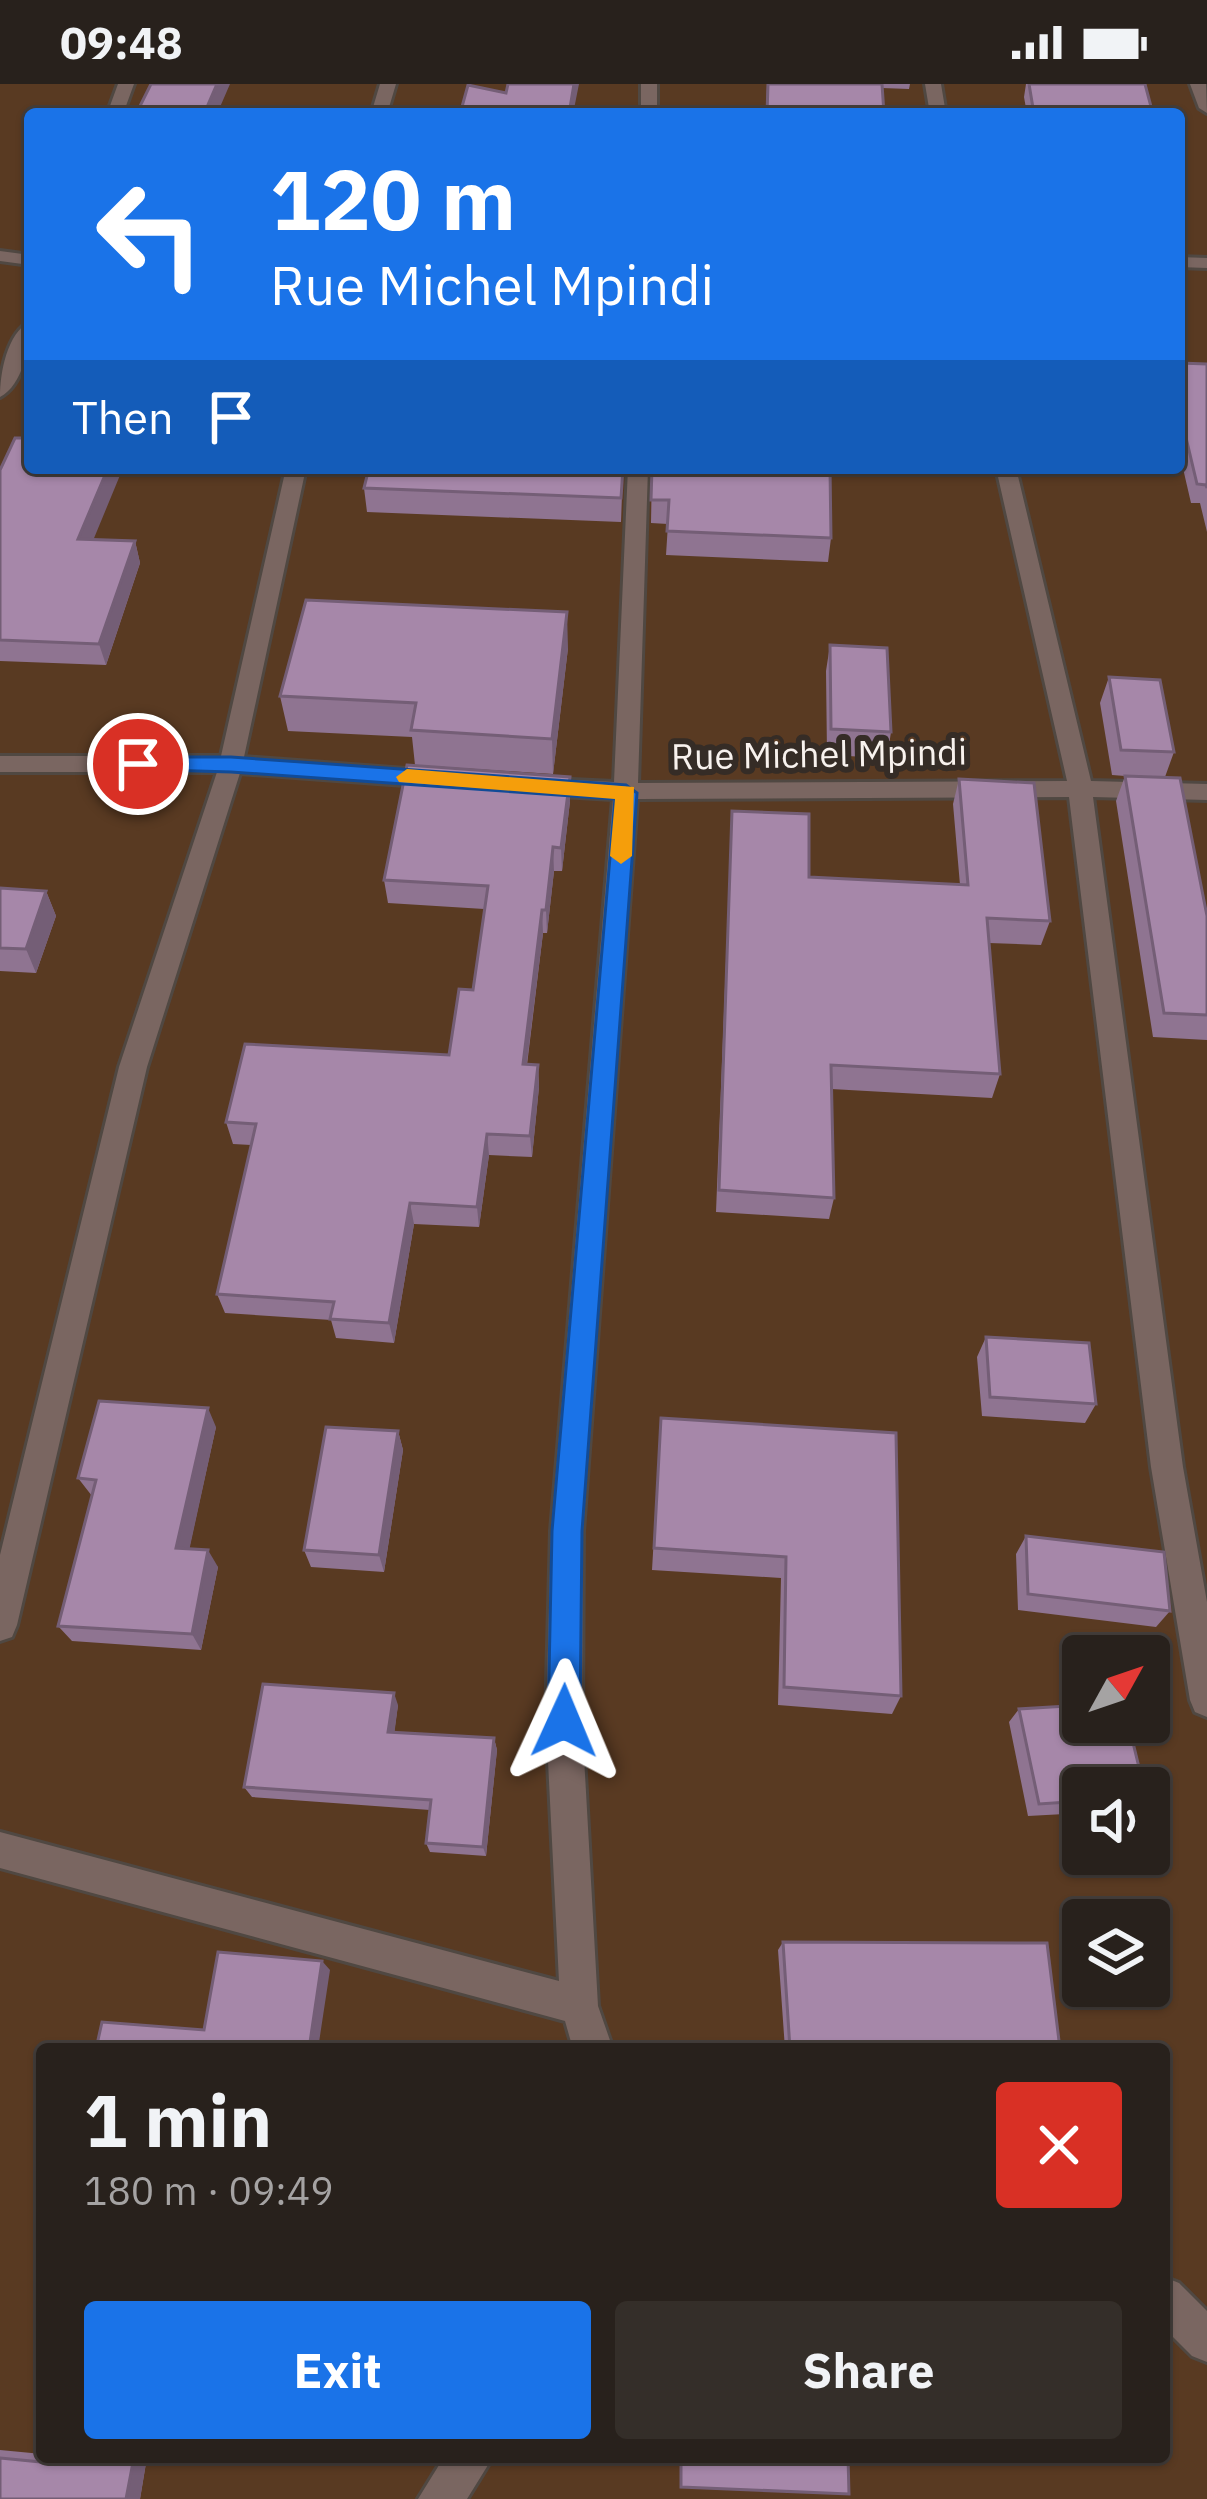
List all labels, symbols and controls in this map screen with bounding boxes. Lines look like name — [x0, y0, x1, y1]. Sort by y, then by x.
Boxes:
text: 09:48 — [60, 13, 183, 71]
text: 120 m — [270, 144, 516, 253]
icon: left — [72, 156, 228, 312]
text: Rue Michel Mpindi — [270, 250, 714, 320]
icon: arrive — [198, 384, 264, 450]
text: Then — [72, 388, 174, 446]
pin — [87, 713, 189, 815]
street label: Rue Michel Mpindi — [671, 727, 967, 780]
icon: arrive — [105, 731, 171, 797]
north arrow — [1062, 1635, 1170, 1743]
map controls — [1062, 1635, 1170, 2007]
position arrow — [501, 1658, 627, 1784]
button: sound — [1062, 1767, 1170, 1875]
button: layers — [1062, 1899, 1170, 2007]
text: 1 min — [84, 2073, 272, 2167]
button: close — [996, 2082, 1122, 2208]
text: 180 m · 09:49 — [84, 2165, 334, 2216]
button: Exit — [84, 2301, 591, 2439]
button: Share — [615, 2301, 1122, 2439]

